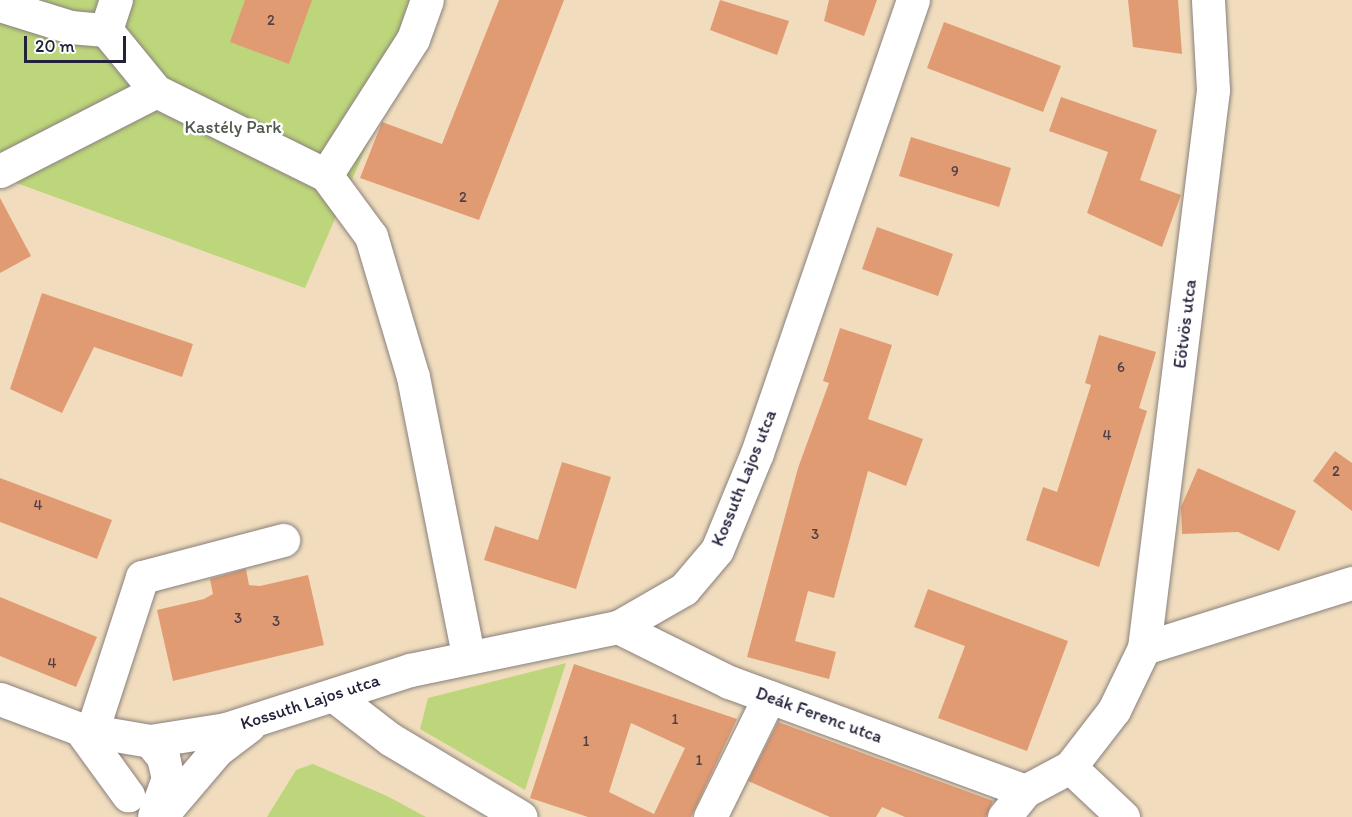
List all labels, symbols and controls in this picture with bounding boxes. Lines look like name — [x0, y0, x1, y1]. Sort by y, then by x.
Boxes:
house number: 2 — [267, 12, 275, 30]
scale bar — [27, 24, 129, 62]
text: 20 m — [35, 35, 75, 57]
park label: Kastély Park — [184, 116, 282, 138]
house number: 9 — [951, 163, 959, 181]
house number: 2 — [459, 189, 467, 207]
street label: Eötvös utca — [1169, 278, 1201, 370]
house number: 6 — [1117, 359, 1125, 377]
street label: Kossuth Lajos utca — [707, 407, 781, 549]
house number: 4 — [1102, 427, 1112, 445]
house number: 2 — [1332, 463, 1340, 481]
house number: 4 — [33, 497, 43, 515]
house number: 3 — [811, 526, 819, 544]
house number: 3 — [234, 610, 242, 628]
house number: 3 — [272, 613, 280, 631]
house number: 4 — [47, 655, 57, 673]
street label: Kossuth Lajos utca — [238, 669, 382, 735]
street label: Deák Ferenc utca — [753, 682, 885, 748]
house number: 1 — [672, 711, 678, 729]
house number: 1 — [583, 733, 589, 751]
house number: 1 — [696, 752, 702, 770]

